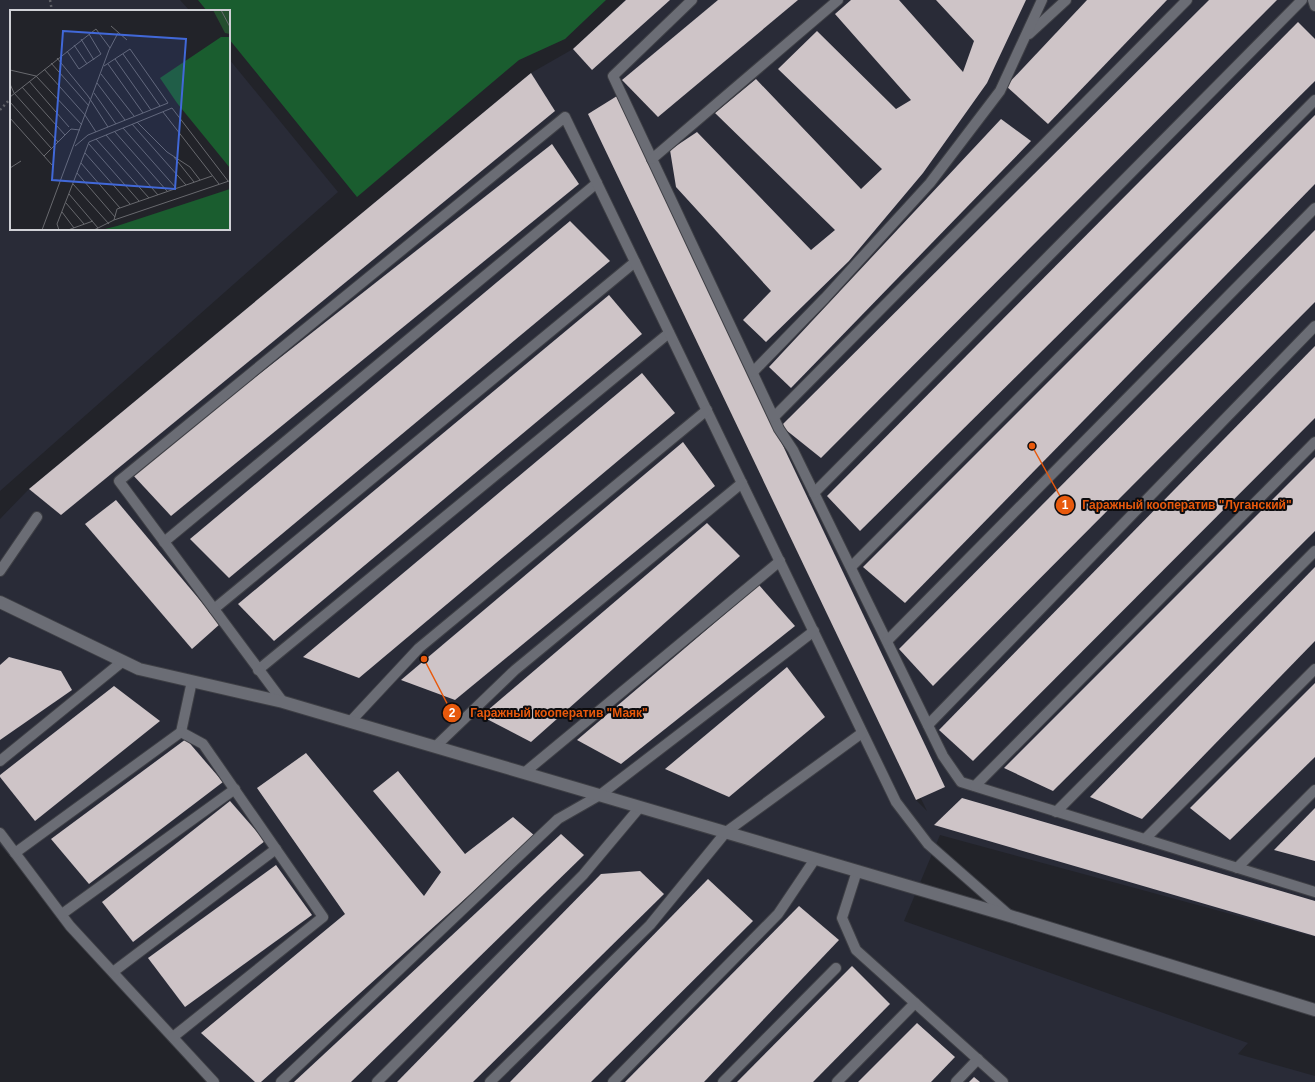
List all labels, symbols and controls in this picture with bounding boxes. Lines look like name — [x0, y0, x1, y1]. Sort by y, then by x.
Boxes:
inset map — [10, 10, 230, 230]
callout: Гаражный кооператив "Луганский" — [1055, 493, 1300, 517]
text: 1 — [1062, 498, 1069, 512]
text: Гаражный кооператив "Луганский" — [1082, 498, 1292, 512]
callout: Гаражный кооператив "Маяк" — [442, 701, 655, 725]
text: 2 — [449, 706, 456, 720]
text: Гаражный кооператив "Маяк" — [470, 706, 648, 720]

